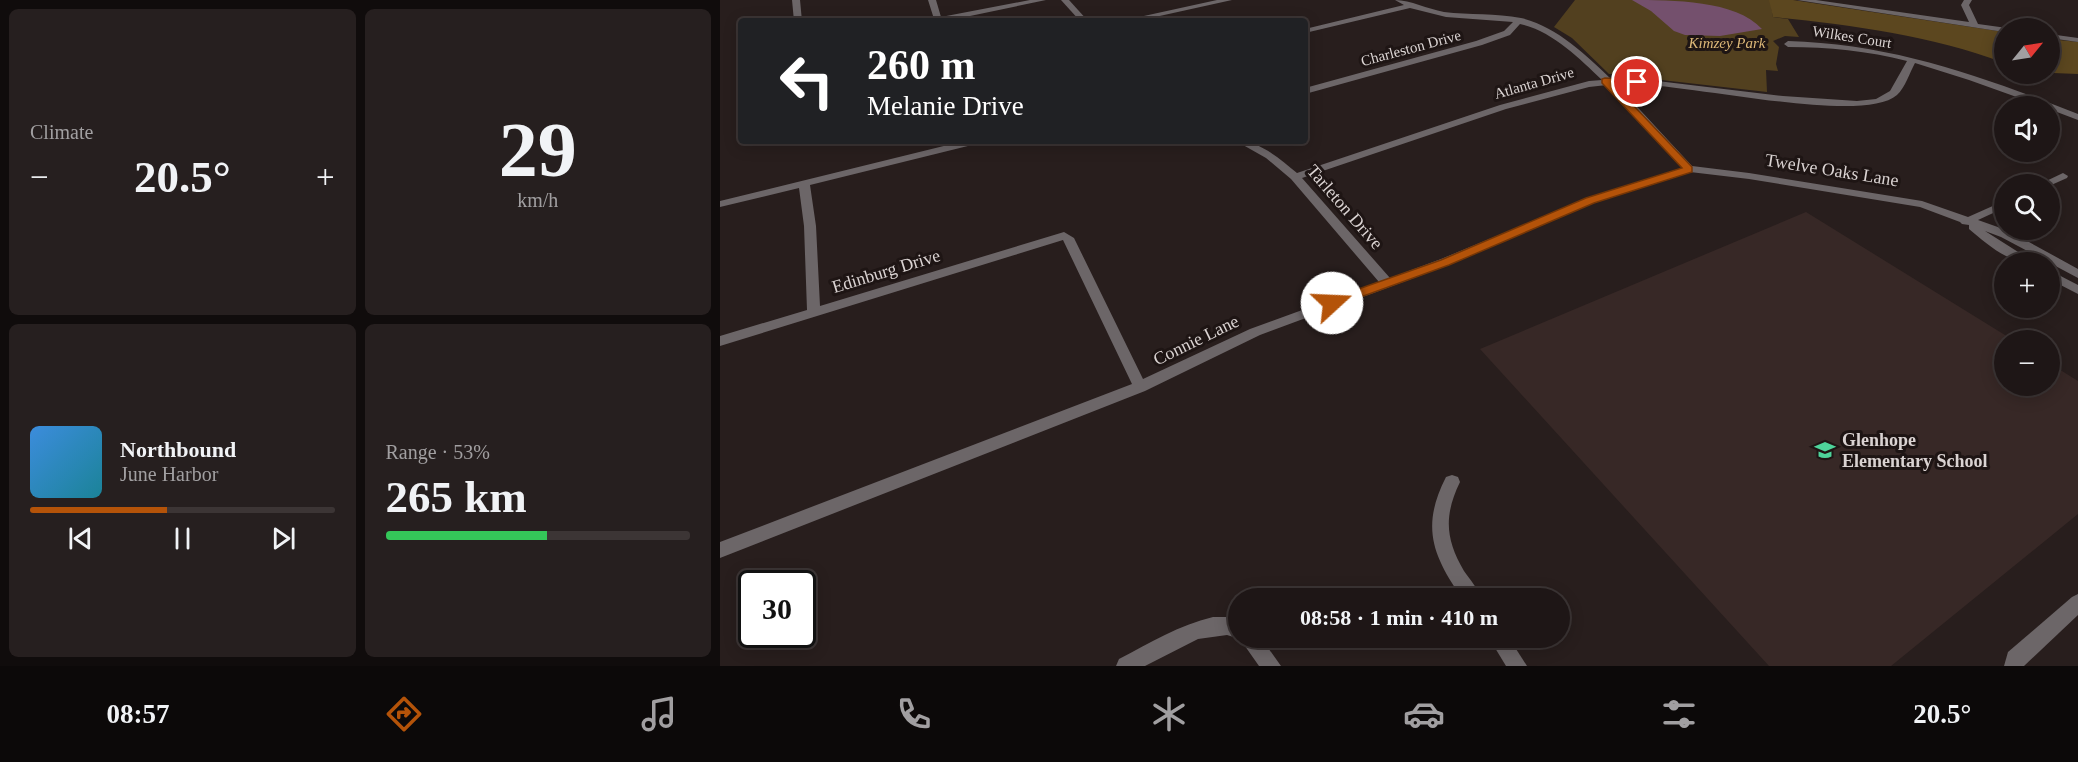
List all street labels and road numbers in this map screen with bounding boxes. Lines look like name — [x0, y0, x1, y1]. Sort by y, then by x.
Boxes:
street label: Wilkes Court — [1811, 23, 1893, 51]
street label: Charleston Drive — [1359, 27, 1463, 69]
street label: Atlanta Drive — [1492, 64, 1576, 102]
street label: Twelve Oaks Lane — [1764, 150, 1900, 190]
street label: Tarleton Drive — [1303, 161, 1387, 253]
street label: Edinburg Drive — [829, 245, 943, 297]
street label: Connie Lane — [1150, 311, 1242, 369]

